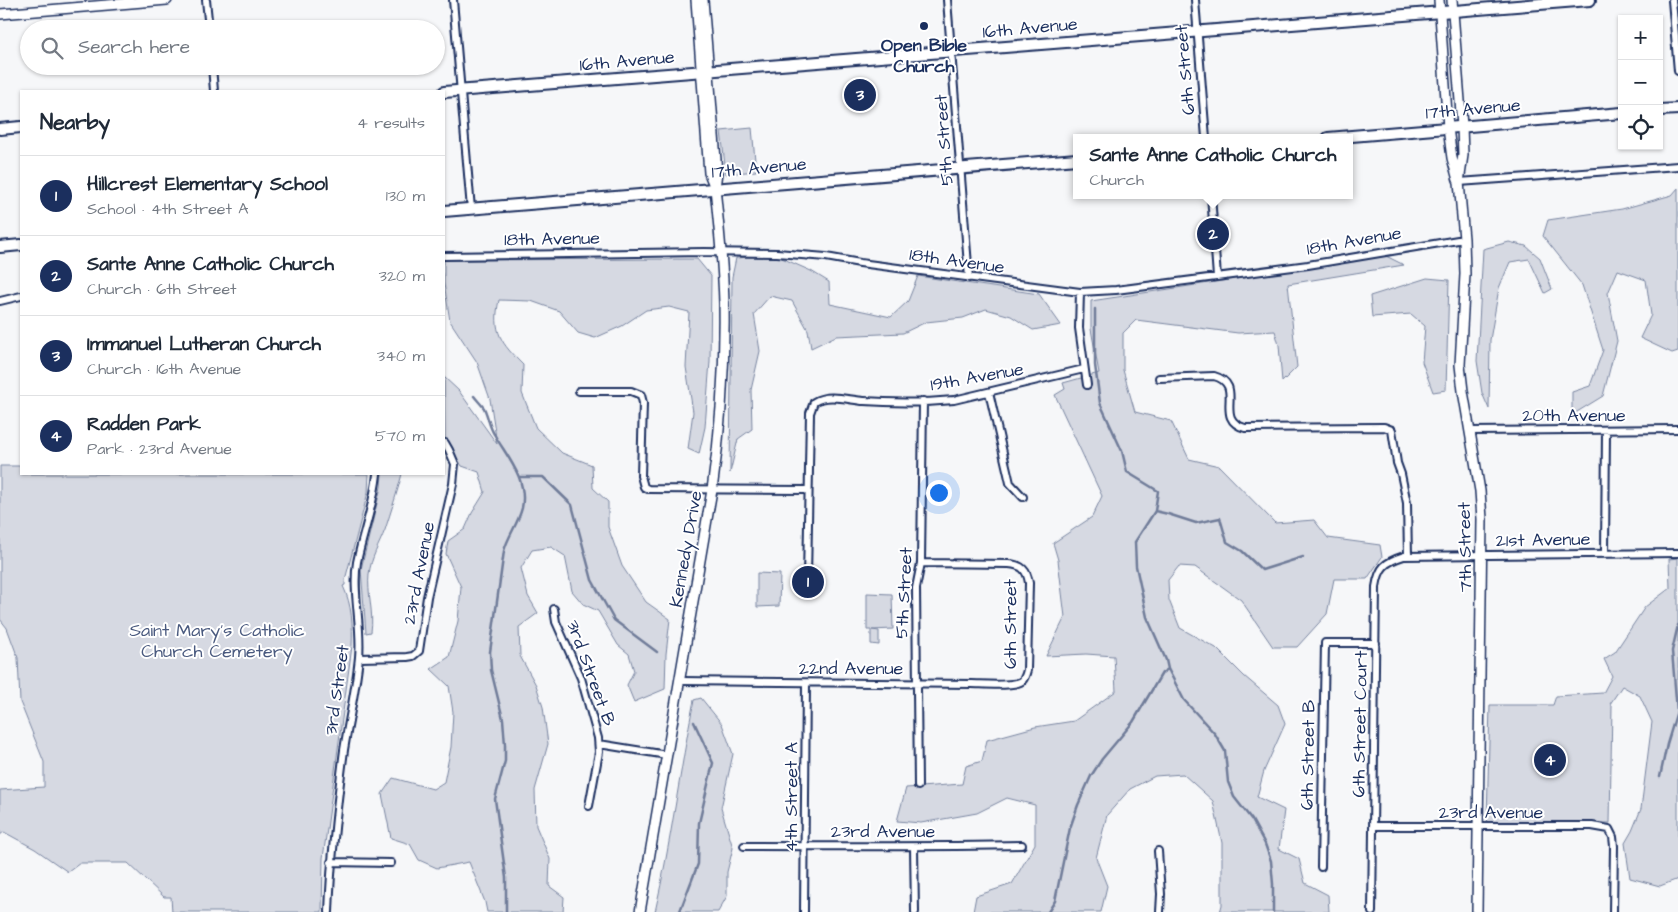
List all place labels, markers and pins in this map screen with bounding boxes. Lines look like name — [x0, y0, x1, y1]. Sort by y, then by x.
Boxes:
marker: Open Bible Church — [918, 20, 930, 32]
place label: Open Bible Church — [881, 33, 967, 79]
pin: 3 — [844, 76, 876, 114]
pin: 2 — [1197, 215, 1229, 253]
pin: 1 — [792, 563, 824, 601]
pin: 4 — [1534, 741, 1566, 779]

